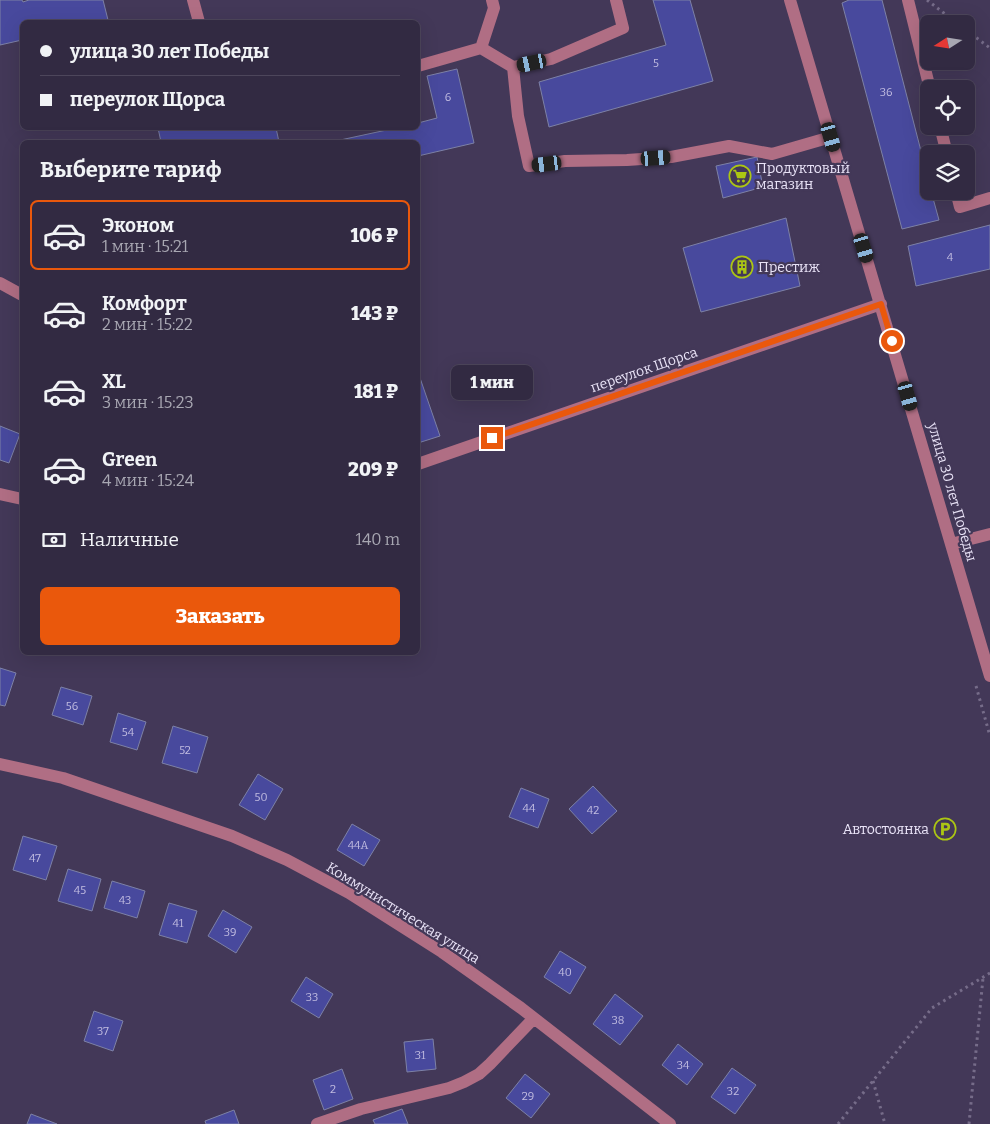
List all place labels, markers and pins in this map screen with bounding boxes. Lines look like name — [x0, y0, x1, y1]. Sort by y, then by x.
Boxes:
place label: Продуктовый магазин — [756, 160, 850, 193]
supermarket icon: Продуктовый магазин — [728, 164, 752, 188]
building icon: Престиж — [730, 255, 754, 279]
place label: Престиж — [758, 259, 820, 276]
parking icon: Автостоянка — [933, 817, 957, 841]
place label: Автостоянка — [843, 821, 929, 838]

